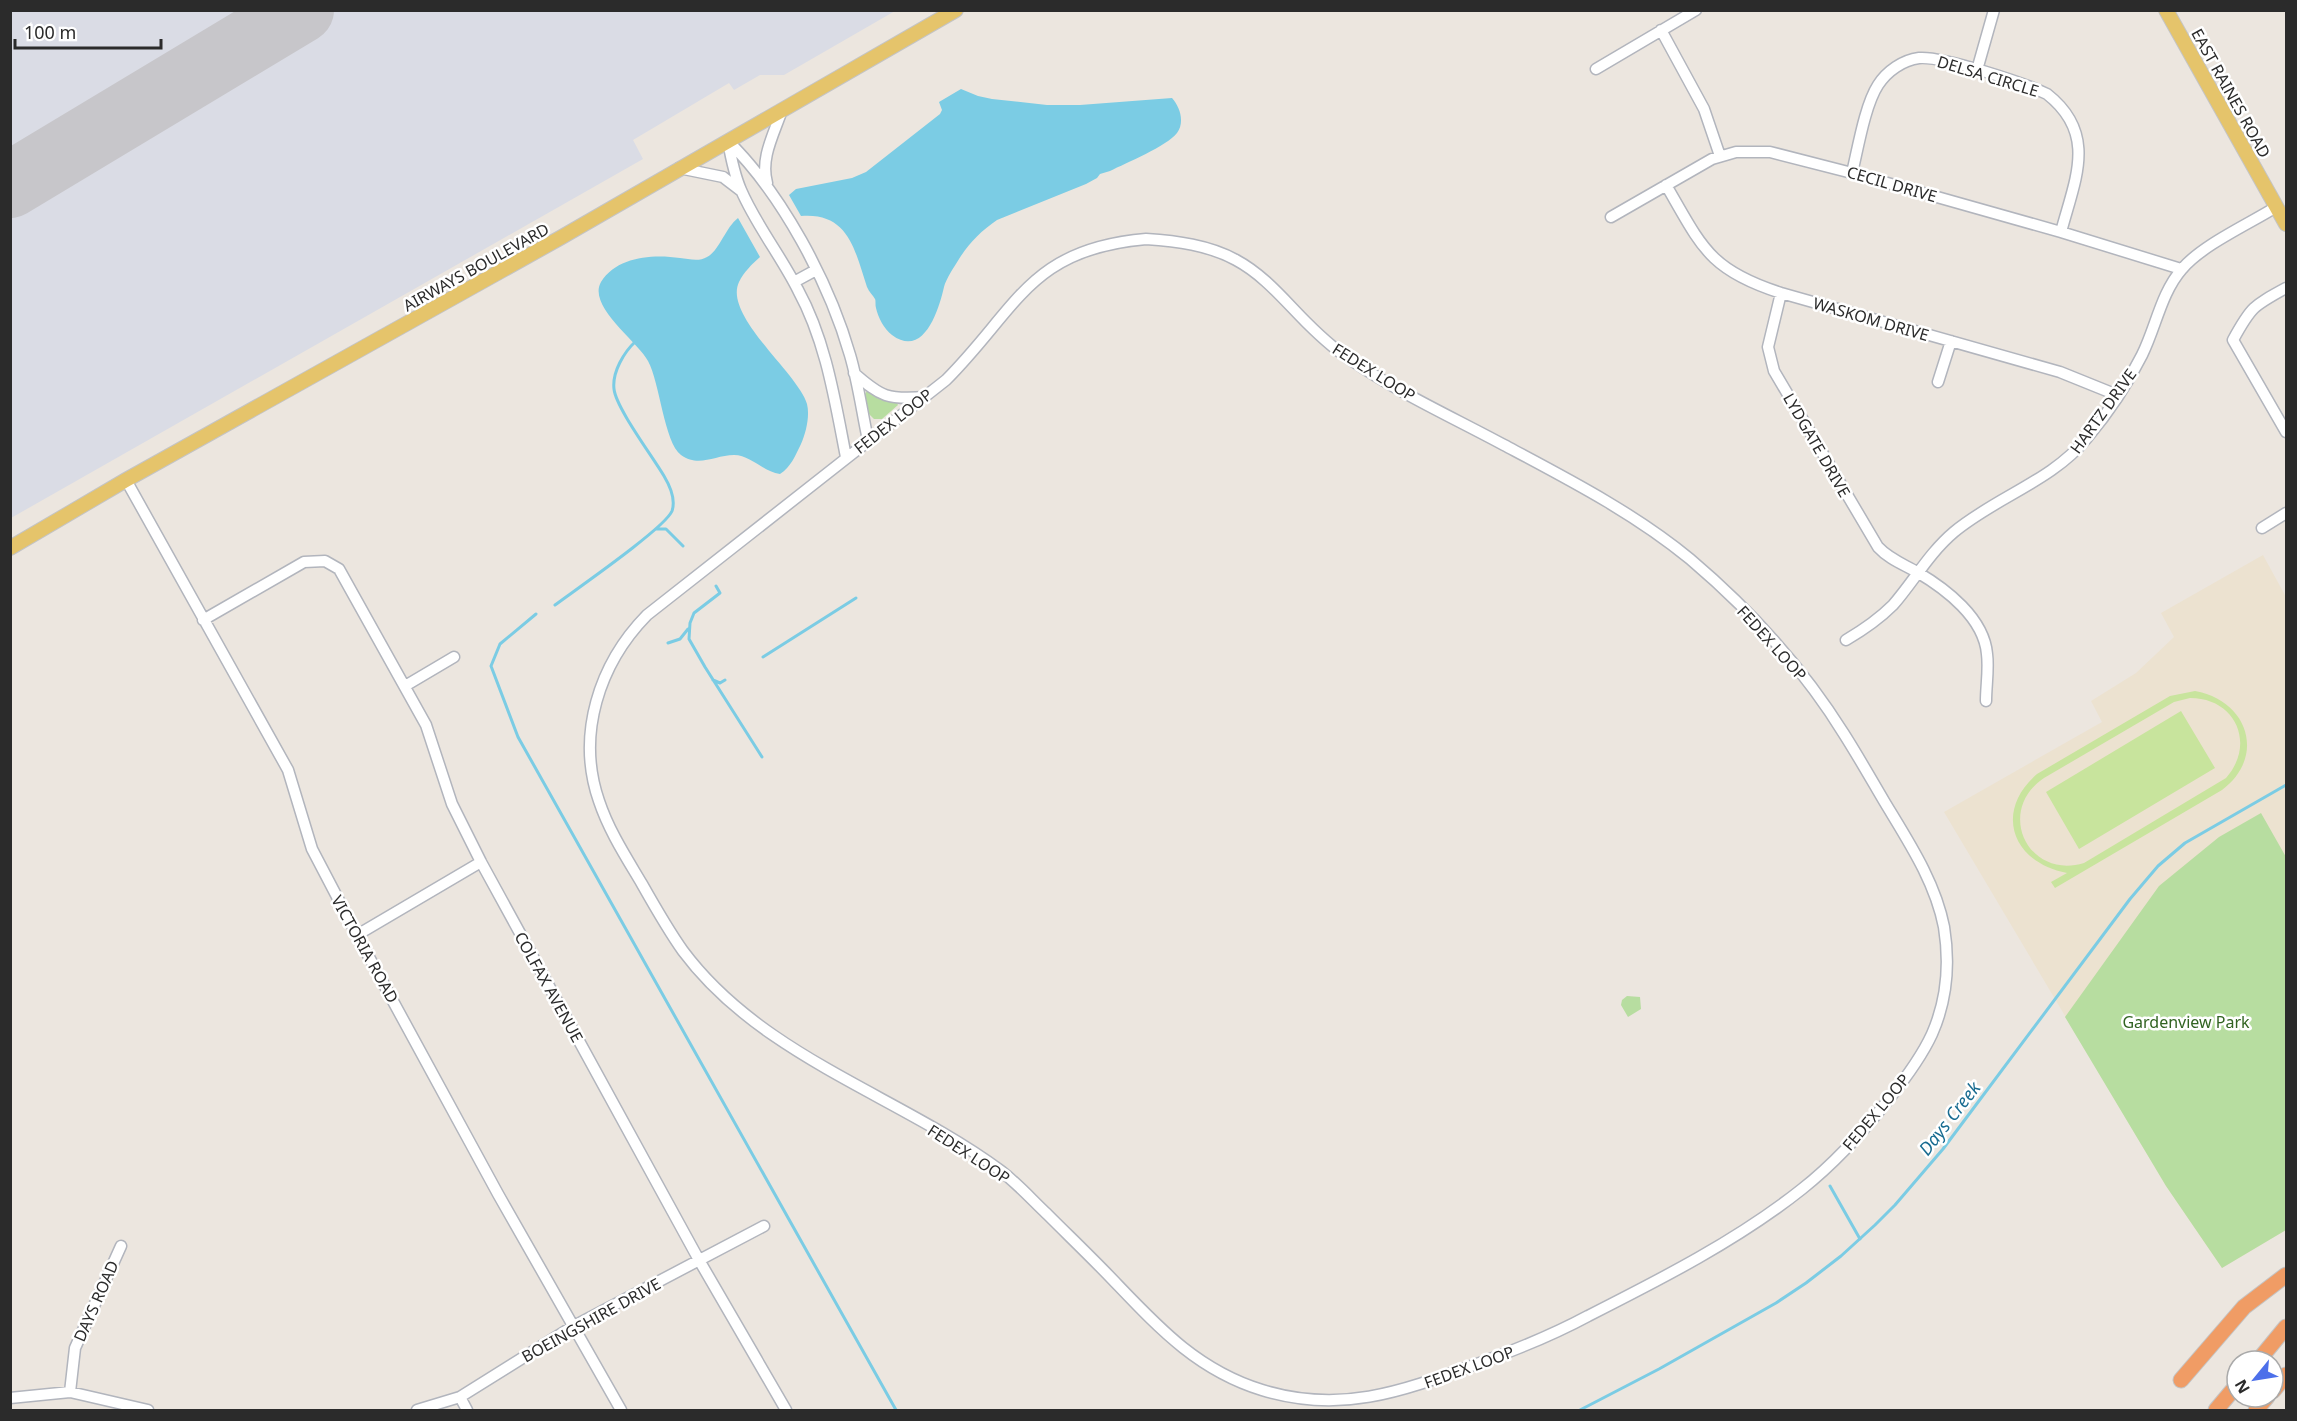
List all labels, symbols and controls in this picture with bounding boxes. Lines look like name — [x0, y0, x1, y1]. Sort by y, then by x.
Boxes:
scale bar — [15, 12, 160, 50]
text: 100 m — [24, 20, 76, 44]
street label: EAST RAINES ROAD — [2186, 24, 2276, 162]
street label: DELSA CIRCLE — [1935, 50, 2041, 102]
street label: CECIL DRIVE — [1844, 161, 1940, 207]
street label: AIRWAYS BOULEVARD — [399, 218, 553, 316]
street label: WASKOM DRIVE — [1811, 292, 1931, 346]
street label: FEDEX LOOP — [1328, 338, 1420, 406]
street label: HARTZ DRIVE — [2065, 364, 2141, 458]
street label: FEDEX LOOP — [849, 383, 937, 459]
street label: LYDGATE DRIVE — [1778, 389, 1856, 501]
street label: FEDEX LOOP — [1732, 601, 1812, 685]
street label: VICTORIA ROAD — [326, 891, 404, 1007]
street label: COLFAX AVENUE — [510, 928, 588, 1046]
park label: Gardenview Park — [2122, 1011, 2250, 1033]
street label: FEDEX LOOP — [1837, 1069, 1915, 1155]
water label: Days Creek — [1913, 1075, 1986, 1160]
street label: FEDEX LOOP — [924, 1119, 1014, 1189]
street label: DAYS ROAD — [68, 1257, 124, 1345]
street label: BOEINGSHIRE DRIVE — [518, 1273, 664, 1367]
street label: FEDEX LOOP — [1421, 1341, 1517, 1393]
north arrow — [2225, 1349, 2285, 1409]
text: N — [2229, 1375, 2255, 1398]

